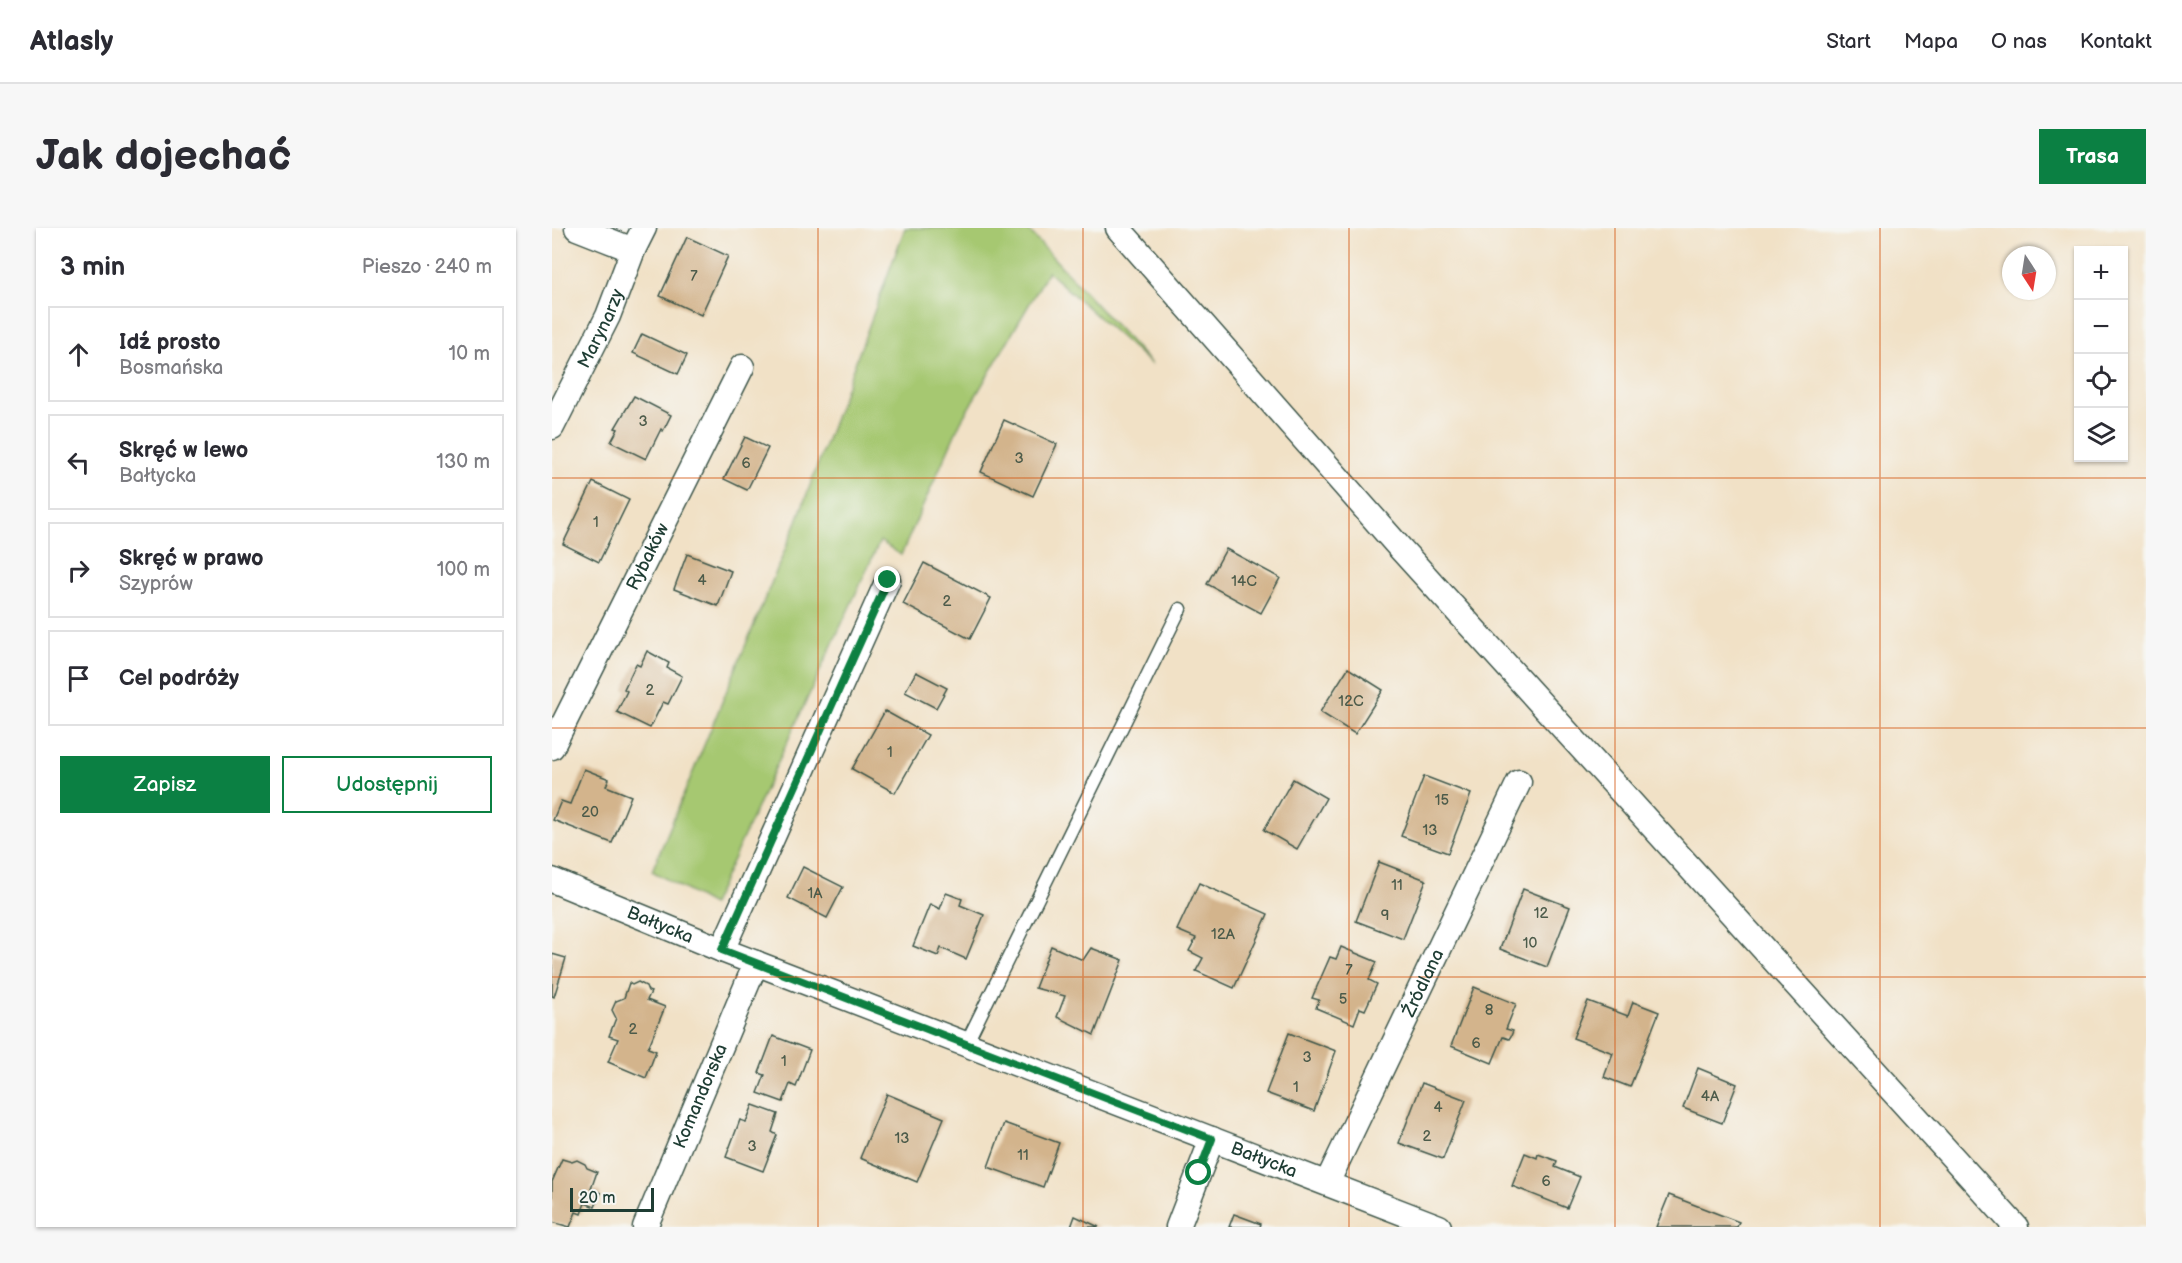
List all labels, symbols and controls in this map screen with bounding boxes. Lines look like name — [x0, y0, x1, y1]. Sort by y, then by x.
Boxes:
text: Atlasly — [30, 25, 113, 58]
text: Start — [1826, 29, 1871, 54]
text: Mapa — [1904, 29, 1958, 54]
text: O nas — [1991, 29, 2047, 54]
text: Kontakt — [2080, 29, 2152, 54]
button: Trasa — [2039, 129, 2146, 184]
text: Jak dojechać — [36, 131, 291, 182]
north arrow — [2002, 246, 2056, 300]
map controls — [2074, 246, 2128, 462]
button: + — [2074, 246, 2128, 300]
text: 3 min — [60, 252, 125, 283]
text: Pieszo · 240 m — [362, 255, 492, 279]
house number: 7 — [690, 267, 698, 286]
street label: Marynarzy — [573, 285, 628, 372]
button: − — [2074, 300, 2128, 354]
text: Idź prosto — [119, 329, 221, 356]
icon: ahead — [62, 338, 95, 371]
text: 10 m — [449, 342, 490, 366]
button: locate — [2074, 354, 2128, 408]
text: Bosmańska — [119, 356, 223, 380]
button: layers — [2074, 408, 2128, 462]
house number: 3 — [638, 412, 648, 431]
text: Skręć w lewo — [119, 437, 248, 464]
icon: left — [62, 446, 95, 479]
house number: 3 — [1014, 449, 1024, 468]
text: 130 m — [436, 450, 490, 474]
house number: 6 — [741, 454, 751, 473]
text: Bałtycka — [119, 464, 196, 488]
house number: 1 — [593, 513, 599, 532]
street label: Rybaków — [622, 519, 673, 594]
text: Skręć w prawo — [119, 545, 264, 572]
icon: right — [62, 554, 95, 587]
text: 100 m — [437, 558, 490, 582]
route end — [874, 566, 900, 592]
house number: 4 — [697, 571, 707, 590]
text: Szyprów — [119, 572, 193, 596]
house number: 14C — [1231, 572, 1257, 591]
house number: 2 — [943, 592, 952, 611]
icon: arrive — [62, 662, 95, 695]
text: Cel podróży — [119, 665, 239, 692]
house number: 2 — [646, 681, 655, 700]
house number: 12C — [1338, 692, 1364, 711]
house number: 1 — [887, 743, 893, 762]
button: Zapisz — [60, 756, 270, 813]
button: Udostępnij — [282, 756, 492, 813]
house number: 15 — [1435, 791, 1449, 810]
house number: 20 — [581, 803, 599, 822]
house number: 13 — [1422, 821, 1438, 840]
house number: 11 — [1391, 876, 1403, 895]
house number: 1A — [808, 884, 823, 903]
street label: Bałtycka — [624, 902, 696, 947]
house number: 12 — [1534, 904, 1548, 923]
house number: 9 — [1381, 906, 1389, 925]
house number: 12A — [1211, 925, 1236, 944]
house number: 10 — [1523, 934, 1537, 953]
street label: Źródlana — [1396, 946, 1448, 1021]
house number: 7 — [1345, 961, 1353, 980]
house number: 5 — [1339, 990, 1347, 1009]
house number: 8 — [1485, 1001, 1494, 1020]
house number: 2 — [629, 1020, 638, 1039]
house number: 6 — [1471, 1034, 1481, 1053]
street label: Komandorska — [669, 1041, 731, 1152]
house number: 3 — [1302, 1048, 1312, 1067]
house number: 1 — [781, 1052, 787, 1071]
house number: 1 — [1293, 1078, 1299, 1097]
house number: 4A — [1701, 1087, 1720, 1106]
house number: 4 — [1433, 1098, 1443, 1117]
house number: 2 — [1423, 1127, 1432, 1146]
house number: 13 — [894, 1129, 910, 1148]
house number: 3 — [747, 1137, 757, 1156]
street label: Bałtycka — [1228, 1137, 1300, 1182]
house number: 11 — [1017, 1146, 1029, 1165]
route start — [1185, 1159, 1211, 1185]
house number: 6 — [1541, 1172, 1551, 1191]
scale bar — [570, 1185, 654, 1212]
text: 20 m — [579, 1189, 615, 1208]

